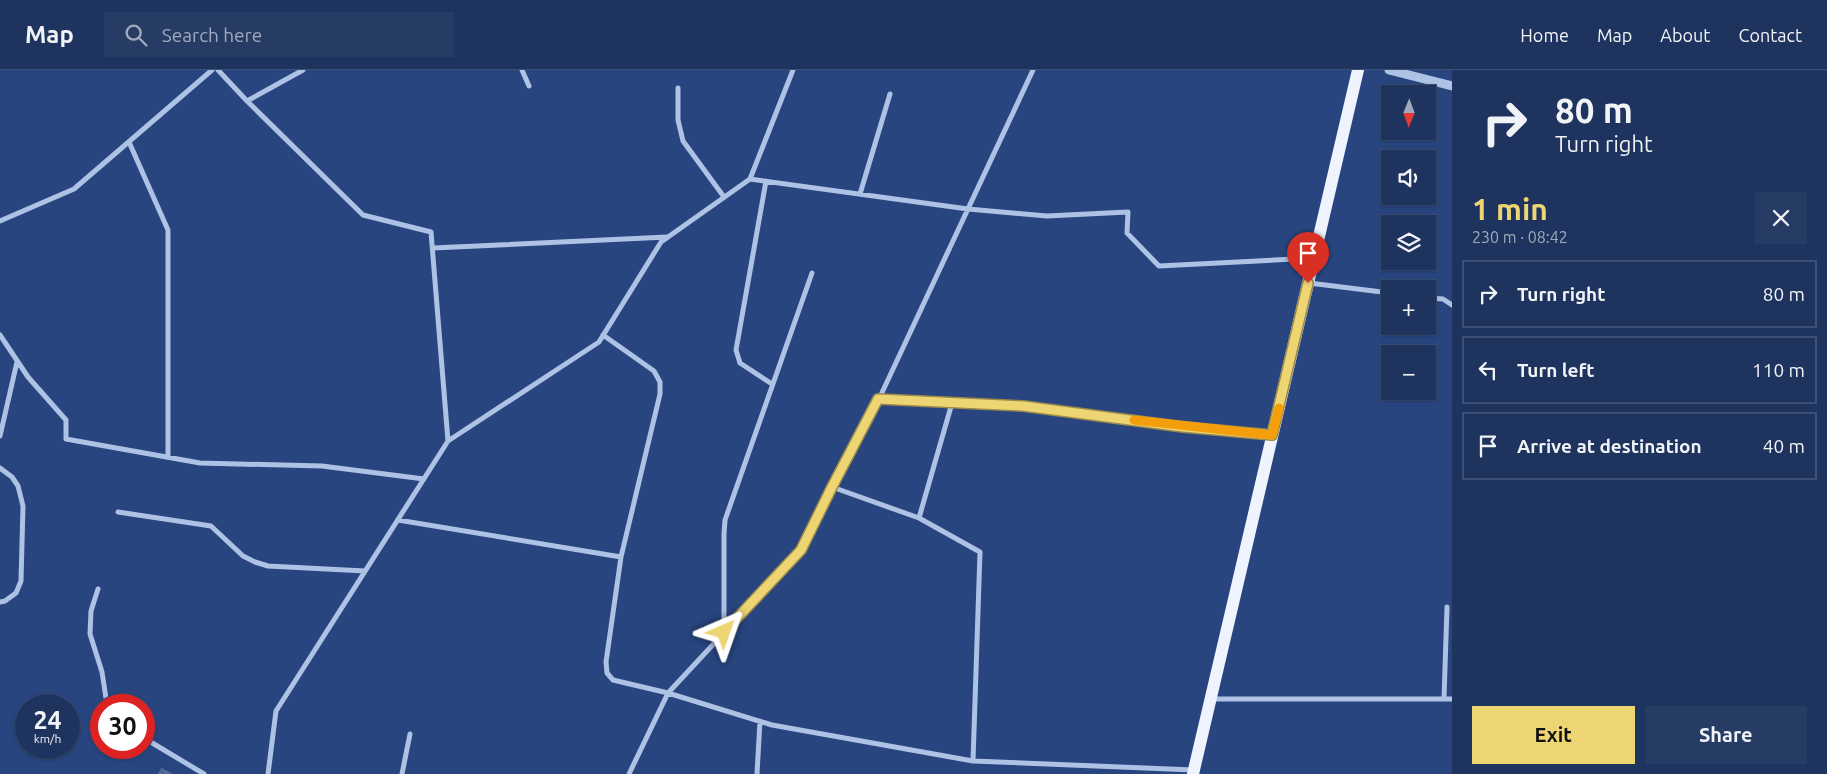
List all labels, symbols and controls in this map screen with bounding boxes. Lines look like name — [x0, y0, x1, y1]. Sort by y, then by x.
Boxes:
search box — [104, 12, 454, 57]
text: Map — [25, 21, 74, 48]
icon: search — [122, 21, 150, 49]
text: Search here — [162, 24, 262, 46]
text: Home — [1520, 25, 1569, 45]
text: Map — [1597, 25, 1632, 45]
text: About — [1660, 25, 1710, 45]
text: Contact — [1738, 25, 1802, 45]
north arrow — [1381, 85, 1436, 140]
map controls — [1381, 85, 1436, 400]
icon: right — [1472, 90, 1537, 155]
text: 80 m — [1555, 90, 1633, 130]
text: Turn right — [1555, 131, 1653, 156]
button: sound — [1381, 150, 1436, 205]
text: 1 min — [1472, 192, 1548, 226]
button: close — [1755, 192, 1807, 244]
button: layers — [1381, 215, 1436, 270]
text: 230 m · 08:42 — [1472, 228, 1568, 246]
pin — [1287, 232, 1329, 283]
icon: arrive — [1294, 239, 1322, 267]
button: + — [1381, 280, 1436, 335]
icon: right — [1474, 280, 1502, 308]
text: Turn right — [1517, 283, 1605, 305]
text: 80 m — [1763, 283, 1805, 305]
button: − — [1381, 345, 1436, 400]
icon: left — [1474, 356, 1502, 384]
text: Turn left — [1517, 359, 1595, 381]
text: 110 m — [1752, 359, 1805, 381]
icon: arrive — [1474, 432, 1502, 460]
text: Arrive at destination — [1517, 435, 1702, 457]
text: 40 m — [1763, 435, 1805, 457]
position arrow — [697, 605, 749, 657]
speed limit sign: 30 — [90, 694, 155, 759]
text: 24 — [33, 706, 62, 734]
button: Exit — [1472, 706, 1635, 764]
button: Share — [1645, 706, 1807, 764]
text: km/h — [34, 732, 61, 745]

